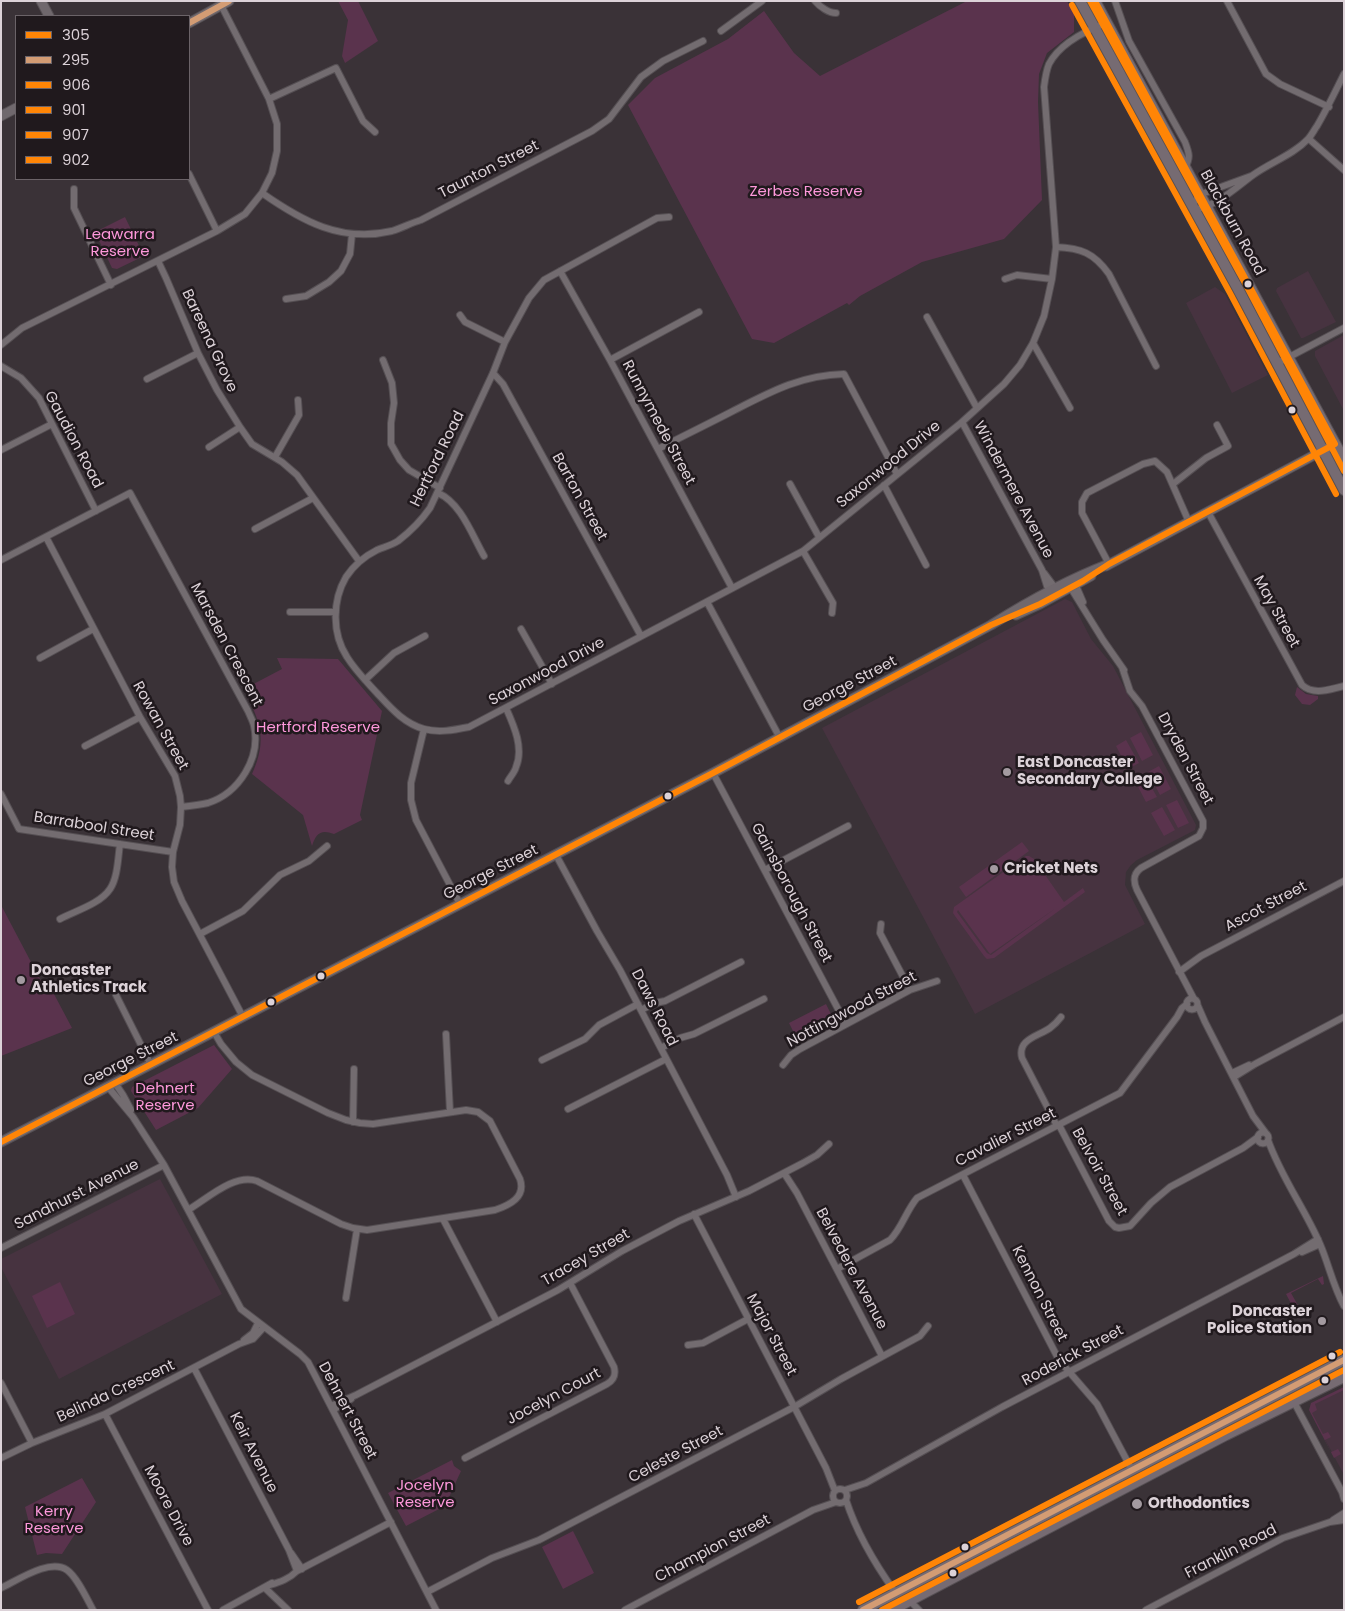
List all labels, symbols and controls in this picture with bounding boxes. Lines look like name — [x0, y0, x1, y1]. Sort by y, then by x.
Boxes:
legend — [15, 15, 190, 180]
text: 305 — [62, 24, 90, 45]
text: 295 — [62, 49, 90, 70]
text: 906 — [62, 74, 90, 95]
text: 901 — [62, 99, 86, 120]
text: 907 — [62, 124, 89, 145]
street label: Taunton Street — [436, 137, 542, 203]
text: 902 — [62, 149, 90, 170]
street label: Blackburn Road — [1196, 167, 1268, 279]
park label: Zerbes Reserve — [749, 183, 863, 201]
park label: Leawarra Reserve — [85, 226, 155, 261]
unlabelled marker — [1243, 279, 1253, 289]
street label: Bareena Grove — [177, 287, 241, 395]
street label: Runnymede Street — [618, 358, 698, 488]
street label: Gaudion Road — [40, 388, 106, 492]
unlabelled marker — [1287, 405, 1297, 415]
street label: Hertford Road — [407, 408, 469, 510]
street label: Saxonwood Drive — [833, 418, 945, 512]
street label: Windermere Avenue — [969, 418, 1057, 562]
street label: Barton Street — [547, 450, 611, 544]
street label: May Street — [1249, 573, 1303, 651]
street label: Marsden Crescent — [186, 580, 266, 710]
street label: Saxonwood Drive — [486, 634, 608, 710]
street label: George Street — [800, 653, 900, 717]
street label: Rowan Street — [128, 678, 192, 774]
street label: Dryden Street — [1153, 710, 1217, 808]
park label: Hertford Reserve — [256, 719, 380, 737]
place label: East Doncaster Secondary College — [1017, 754, 1162, 789]
marker: East Doncaster Secondary College — [1001, 766, 1013, 778]
unlabelled marker — [663, 791, 673, 801]
street label: Barrabool Street — [33, 809, 155, 845]
street label: Gainsborough Street — [747, 820, 835, 966]
street label: George Street — [441, 841, 541, 905]
place label: Cricket Nets — [1004, 860, 1098, 878]
marker: Cricket Nets — [988, 863, 1000, 875]
street label: Ascot Street — [1222, 878, 1310, 936]
place label: Doncaster Athletics Track — [31, 962, 147, 997]
street label: Daws Road — [627, 967, 681, 1049]
street label: Nottingwood Street — [784, 968, 920, 1052]
unlabelled marker — [316, 971, 326, 981]
marker: Doncaster Athletics Track — [15, 974, 27, 986]
unlabelled marker — [266, 997, 276, 1007]
street label: George Street — [81, 1028, 181, 1092]
park label: Dehnert Reserve — [135, 1080, 195, 1115]
street label: Cavalier Street — [953, 1105, 1059, 1171]
street label: Belvoir Street — [1068, 1125, 1130, 1219]
street label: Sandhurst Avenue — [12, 1156, 142, 1234]
street label: Belvedere Avenue — [811, 1205, 891, 1333]
street label: Tracey Street — [539, 1226, 633, 1290]
street label: Kennon Street — [1007, 1243, 1071, 1345]
street label: Major Street — [742, 1291, 800, 1379]
place label: Doncaster Police Station — [1207, 1303, 1312, 1338]
marker: Doncaster Police Station — [1316, 1315, 1328, 1327]
street label: Roderick Street — [1019, 1322, 1127, 1390]
unlabelled marker — [1327, 1351, 1337, 1361]
street label: Belinda Crescent — [54, 1357, 178, 1427]
street label: Dehnert Street — [314, 1359, 380, 1463]
street label: Jocelyn Court — [504, 1365, 604, 1429]
unlabelled marker — [1320, 1375, 1330, 1385]
street label: Keir Avenue — [225, 1410, 281, 1496]
street label: Celeste Street — [626, 1423, 726, 1487]
street label: Moore Drive — [139, 1463, 197, 1549]
park label: Jocelyn Reserve — [396, 1477, 454, 1512]
place label: Orthodontics — [1148, 1495, 1250, 1513]
marker: Orthodontics — [1130, 1497, 1144, 1511]
park label: Kerry Reserve — [25, 1503, 83, 1538]
street label: Champion Street — [652, 1511, 774, 1587]
street label: Franklin Road — [1182, 1521, 1280, 1583]
unlabelled marker — [960, 1542, 970, 1552]
unlabelled marker — [948, 1568, 958, 1578]

